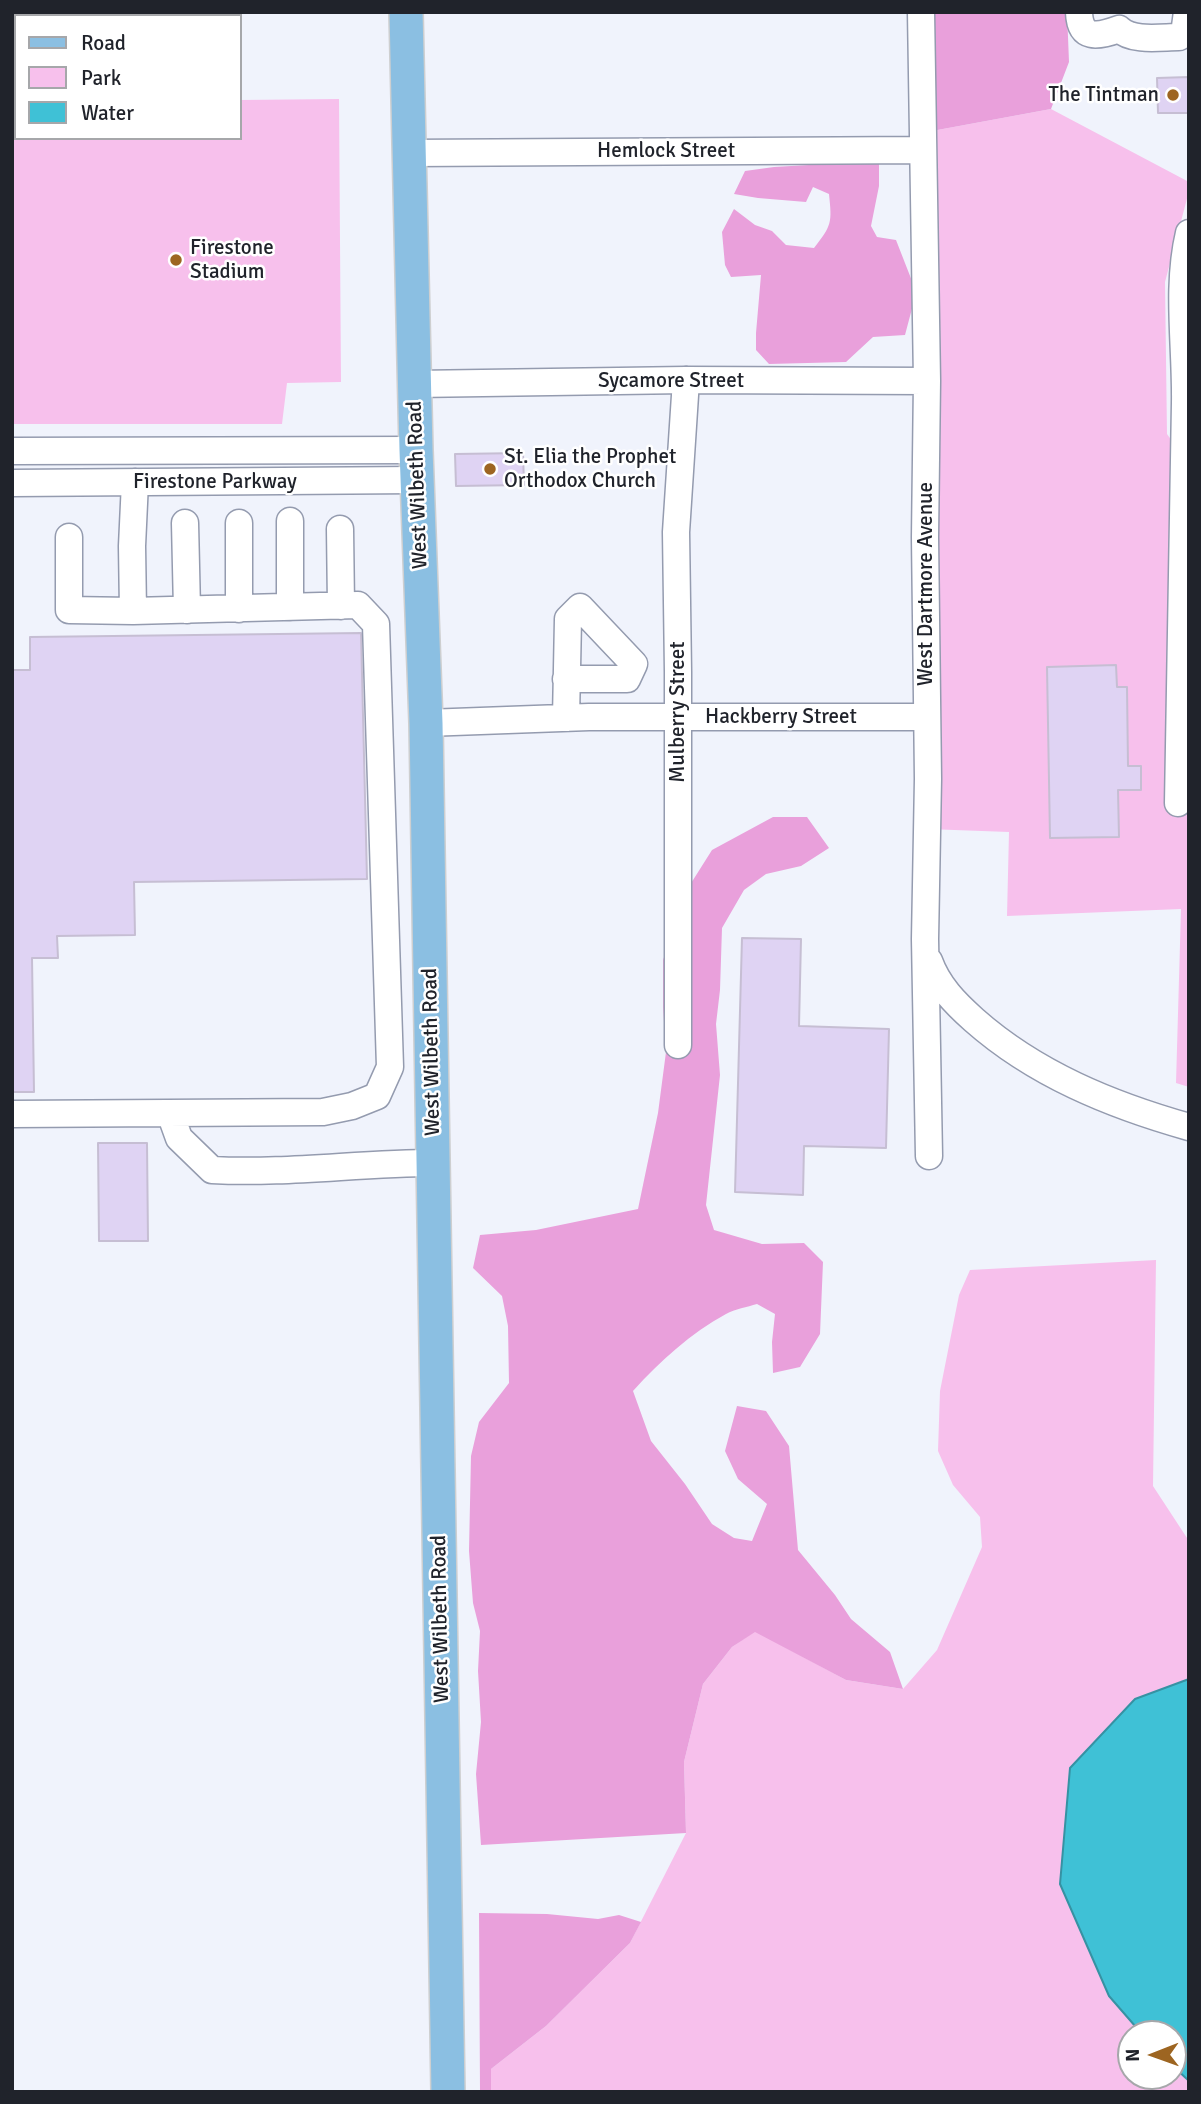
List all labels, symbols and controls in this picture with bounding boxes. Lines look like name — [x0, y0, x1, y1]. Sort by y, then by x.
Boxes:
legend — [14, 14, 242, 140]
text: Road — [81, 30, 126, 56]
text: Park — [81, 65, 121, 91]
place label: The Tintman — [1048, 82, 1159, 108]
marker: The Tintman — [1165, 87, 1181, 103]
text: Water — [81, 100, 134, 126]
street label: Hemlock Street — [597, 138, 735, 164]
place label: Firestone Stadium — [190, 235, 274, 285]
marker: Firestone Stadium — [168, 252, 184, 268]
street label: Sycamore Street — [598, 368, 744, 394]
street label: West Wilbeth Road — [402, 400, 434, 570]
place label: St. Elia the Prophet Orthodox Church — [504, 444, 676, 494]
marker: St. Elia the Prophet Orthodox Church — [482, 461, 498, 477]
street label: Firestone Parkway — [133, 469, 297, 495]
street label: West Dartmore Avenue — [913, 482, 939, 686]
street label: Mulberry Street — [665, 641, 691, 783]
street label: Hackberry Street — [705, 704, 857, 730]
street label: West Wilbeth Road — [418, 968, 446, 1136]
street label: West Wilbeth Road — [427, 1535, 455, 1703]
north arrow — [1117, 2020, 1187, 2090]
text: N — [1121, 2049, 1145, 2062]

